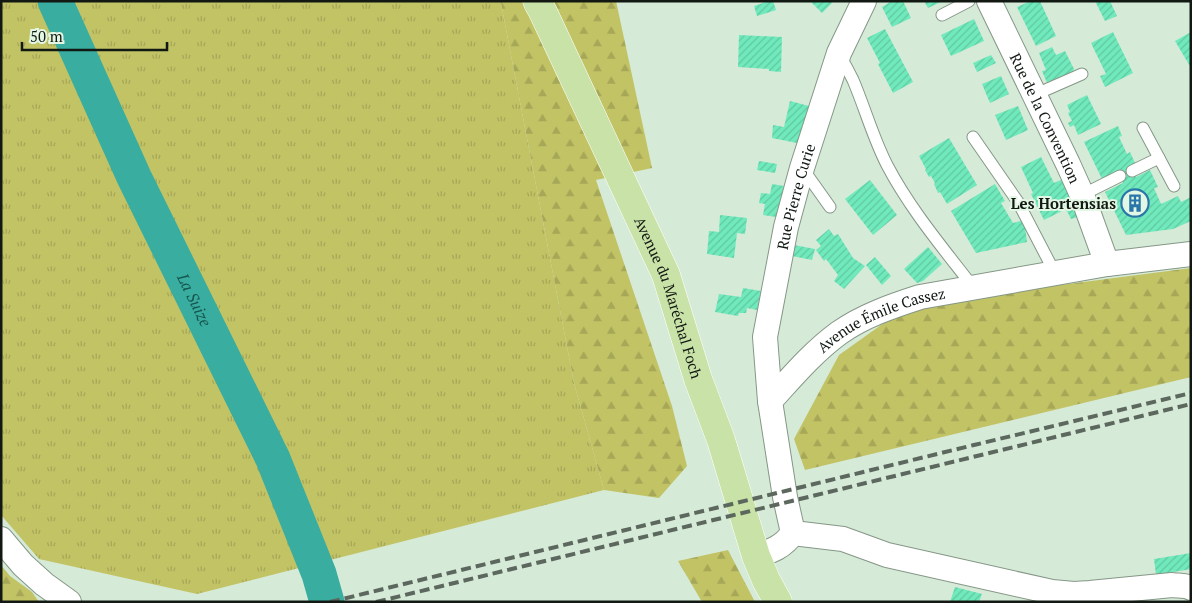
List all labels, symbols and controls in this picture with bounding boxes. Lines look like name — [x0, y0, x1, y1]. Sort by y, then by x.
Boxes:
scale bar — [22, 20, 168, 52]
text: 50 m — [30, 26, 63, 46]
street label: Rue de la Convention — [1006, 50, 1085, 186]
street label: Rue Pierre Curie — [772, 141, 819, 251]
building icon: Les Hortensias — [1120, 188, 1150, 218]
place label: Les Hortensias — [1011, 193, 1116, 213]
street label: Avenue du Maréchal Foch — [630, 213, 707, 381]
water label: La Suize — [172, 269, 217, 330]
street label: Avenue Émile Cassez — [813, 283, 947, 357]

